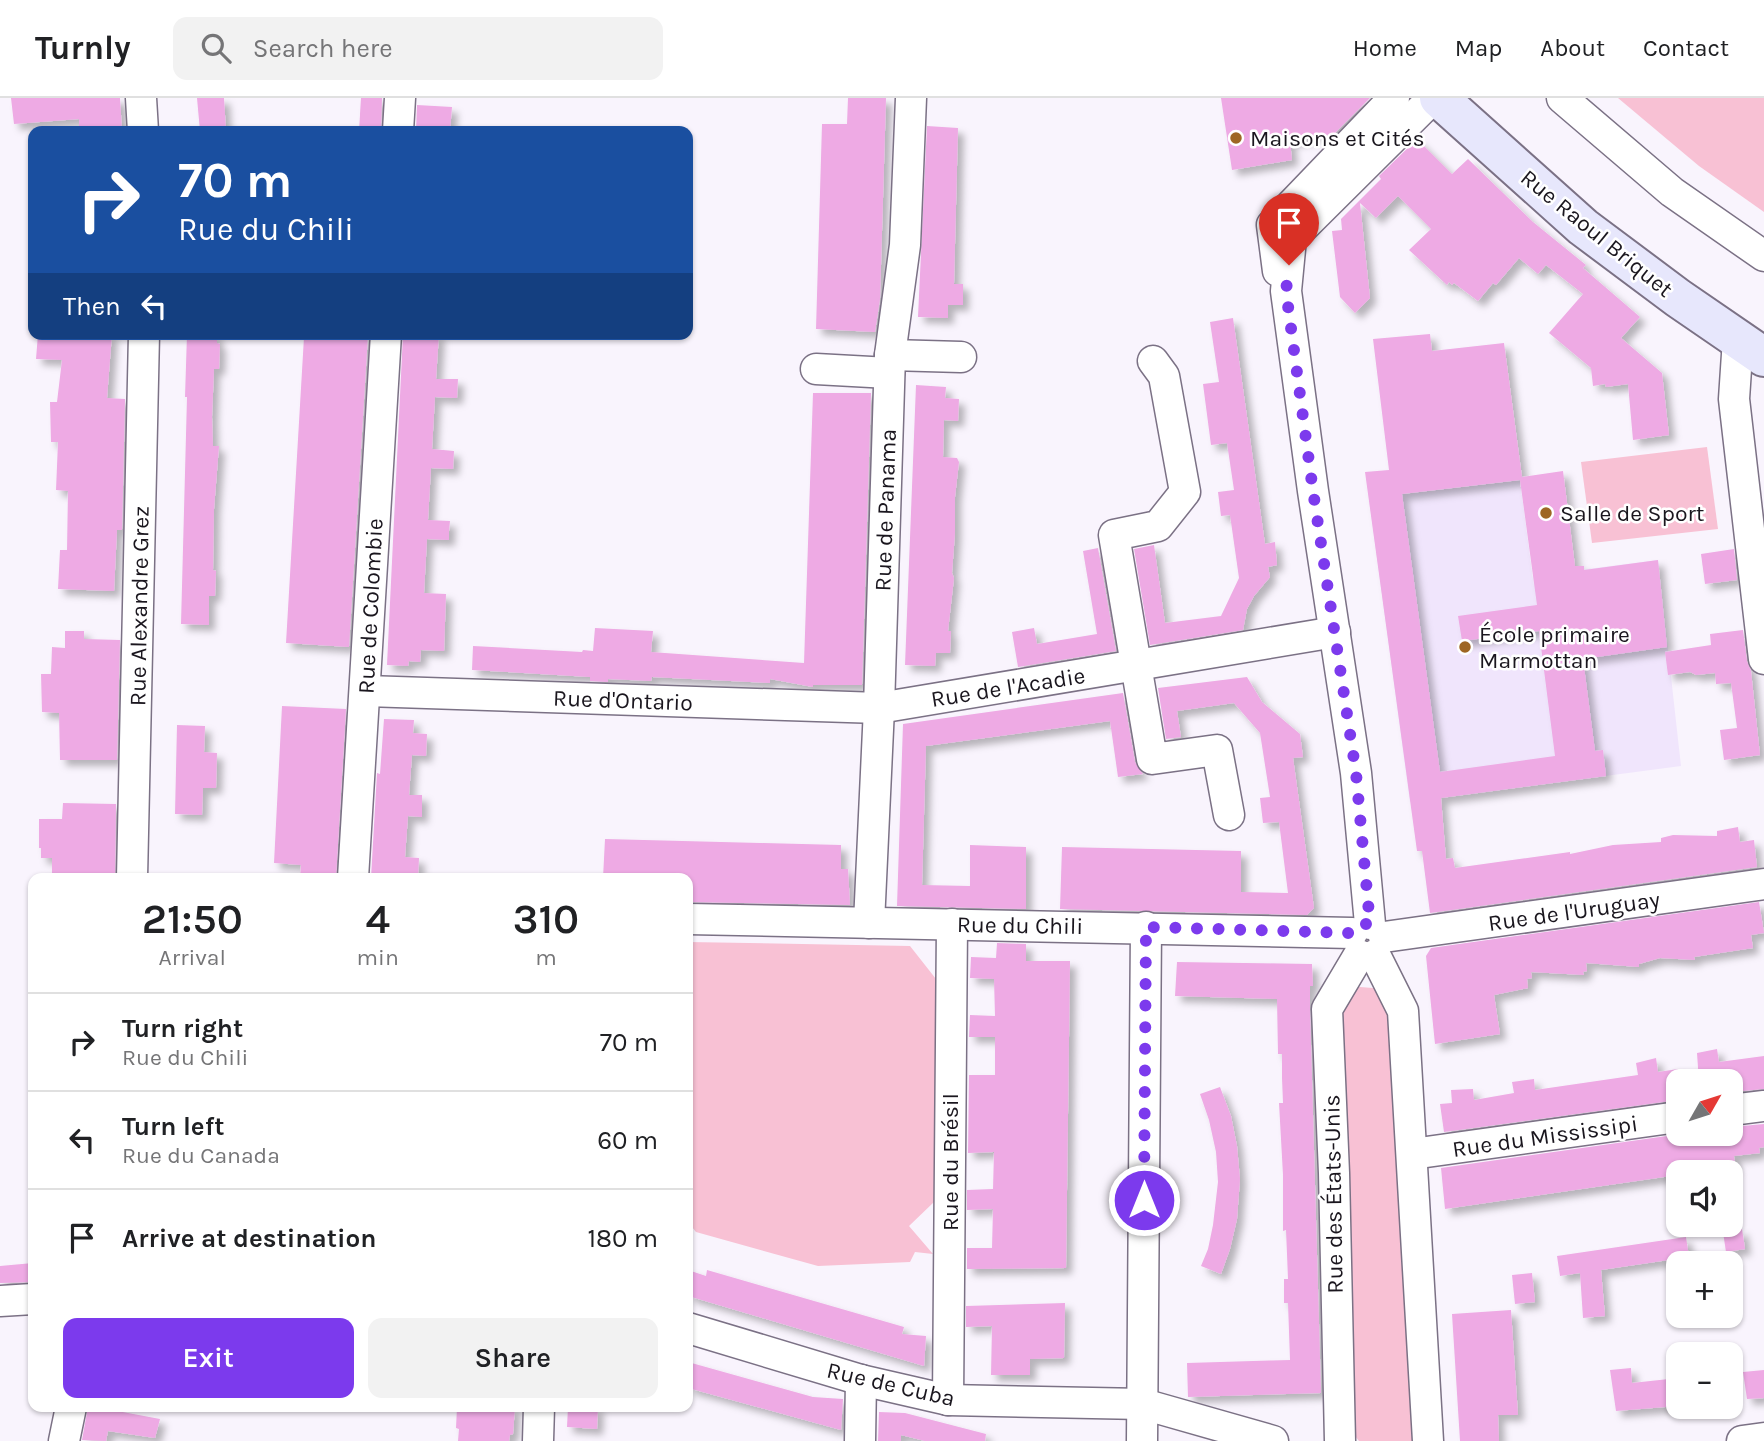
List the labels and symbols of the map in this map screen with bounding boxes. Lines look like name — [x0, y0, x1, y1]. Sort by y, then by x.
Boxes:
place label: Maisons et Cités — [1250, 125, 1425, 152]
marker: Maisons et Cités — [1228, 130, 1244, 146]
street label: Rue Raoul Briquet — [1515, 164, 1678, 303]
pin — [1259, 193, 1319, 265]
street label: Rue de Panama — [869, 428, 902, 592]
place label: Salle de Sport — [1560, 500, 1705, 527]
marker: Salle de Sport — [1538, 505, 1554, 521]
street label: Rue Alexandre Grez — [124, 506, 155, 706]
street label: Rue de Colombie — [352, 518, 389, 694]
place label: École primaire Marmottan — [1479, 621, 1630, 674]
marker: École primaire Marmottan — [1457, 639, 1473, 655]
street label: Rue de l'Acadie — [929, 662, 1087, 713]
street label: Rue d'Ontario — [553, 685, 693, 716]
street label: Rue de l'Uruguay — [1486, 886, 1662, 937]
street label: Rue du Chili — [957, 911, 1083, 940]
north arrow — [1666, 1069, 1743, 1146]
street label: Rue du Brésil — [937, 1093, 964, 1231]
street label: Rue des États-Unis — [1318, 1094, 1349, 1294]
street label: Rue du Mississipi — [1451, 1110, 1640, 1163]
position arrow — [1107, 1163, 1181, 1237]
street label: Rue de Cuba — [824, 1357, 958, 1412]

